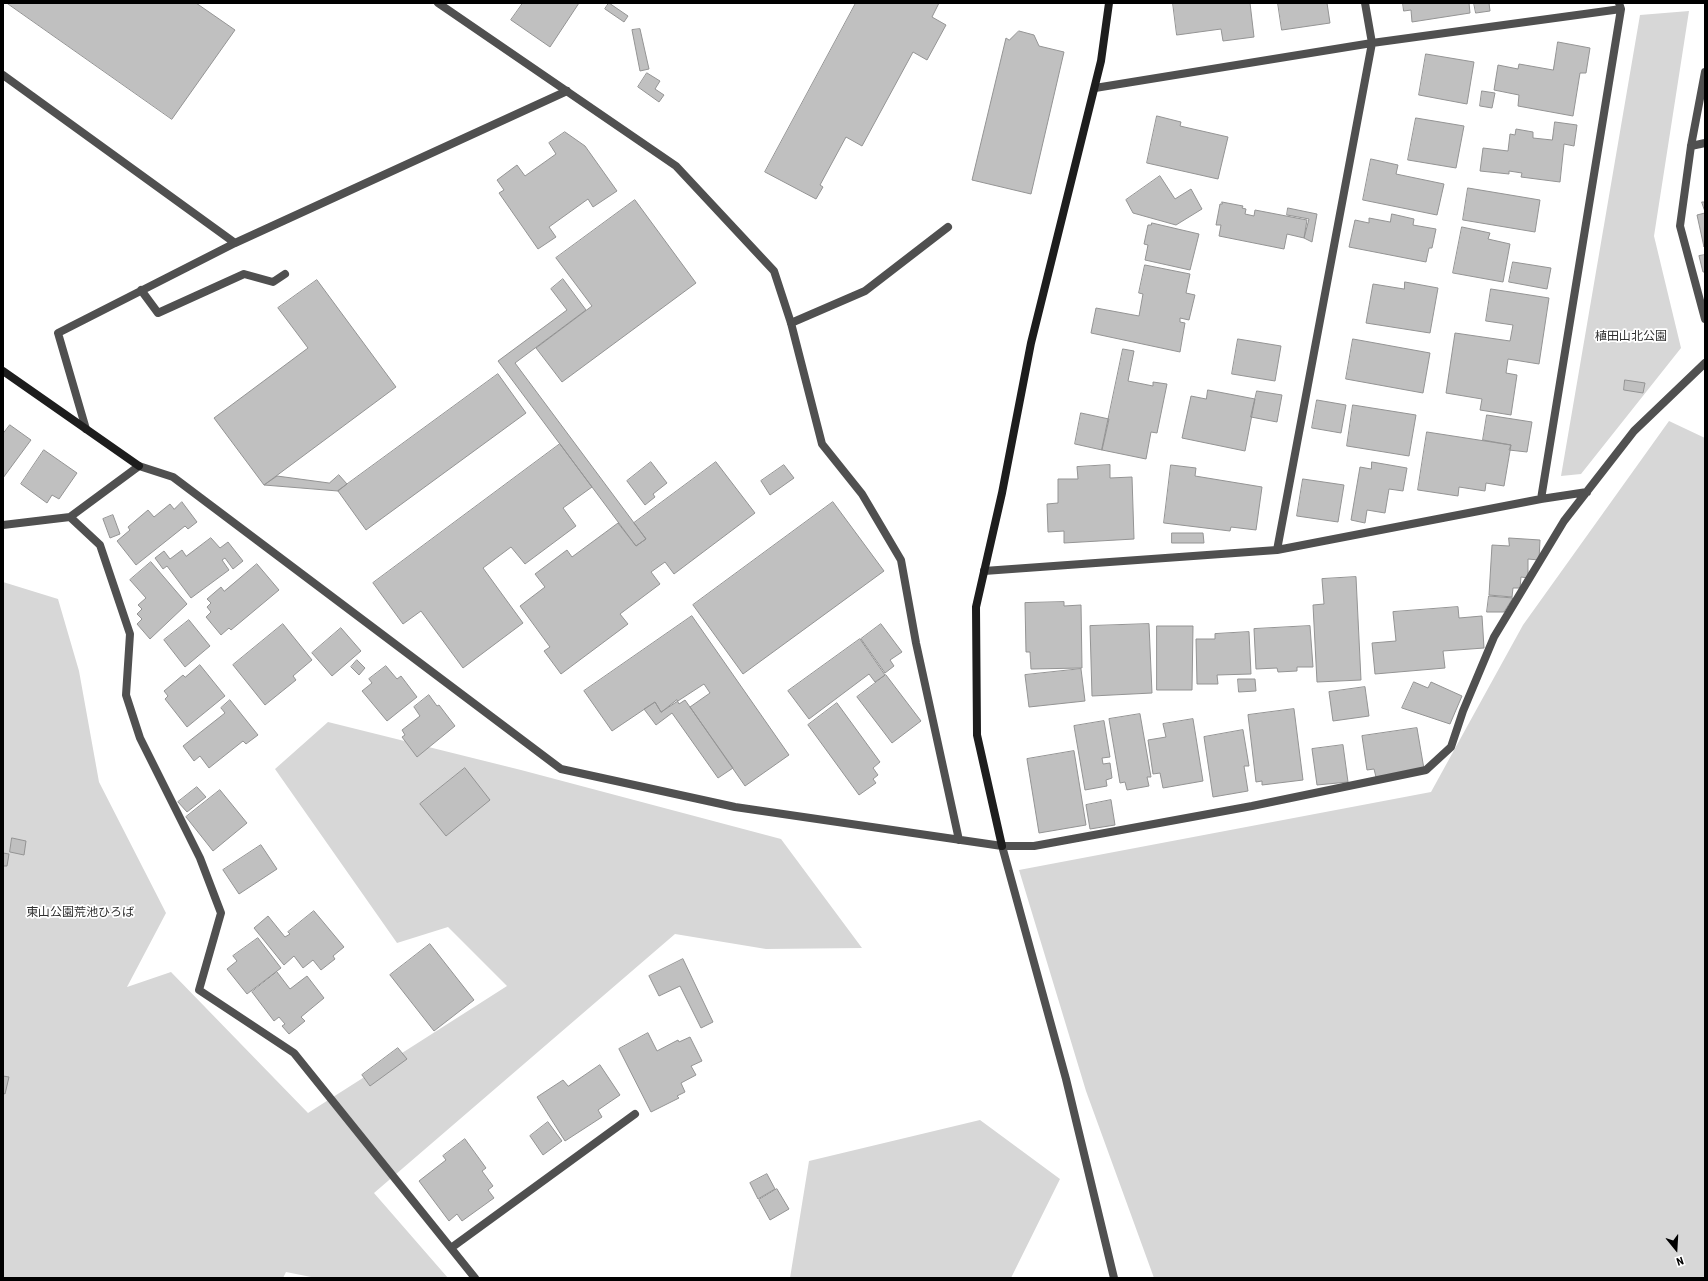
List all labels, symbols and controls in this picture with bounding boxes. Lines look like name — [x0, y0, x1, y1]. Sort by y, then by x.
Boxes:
park label: 植田山北公園 — [1595, 330, 1667, 344]
park label: 東山公園荒池ひろば — [26, 906, 134, 920]
north arrow — [1656, 1229, 1696, 1269]
text: N — [1675, 1254, 1685, 1268]

